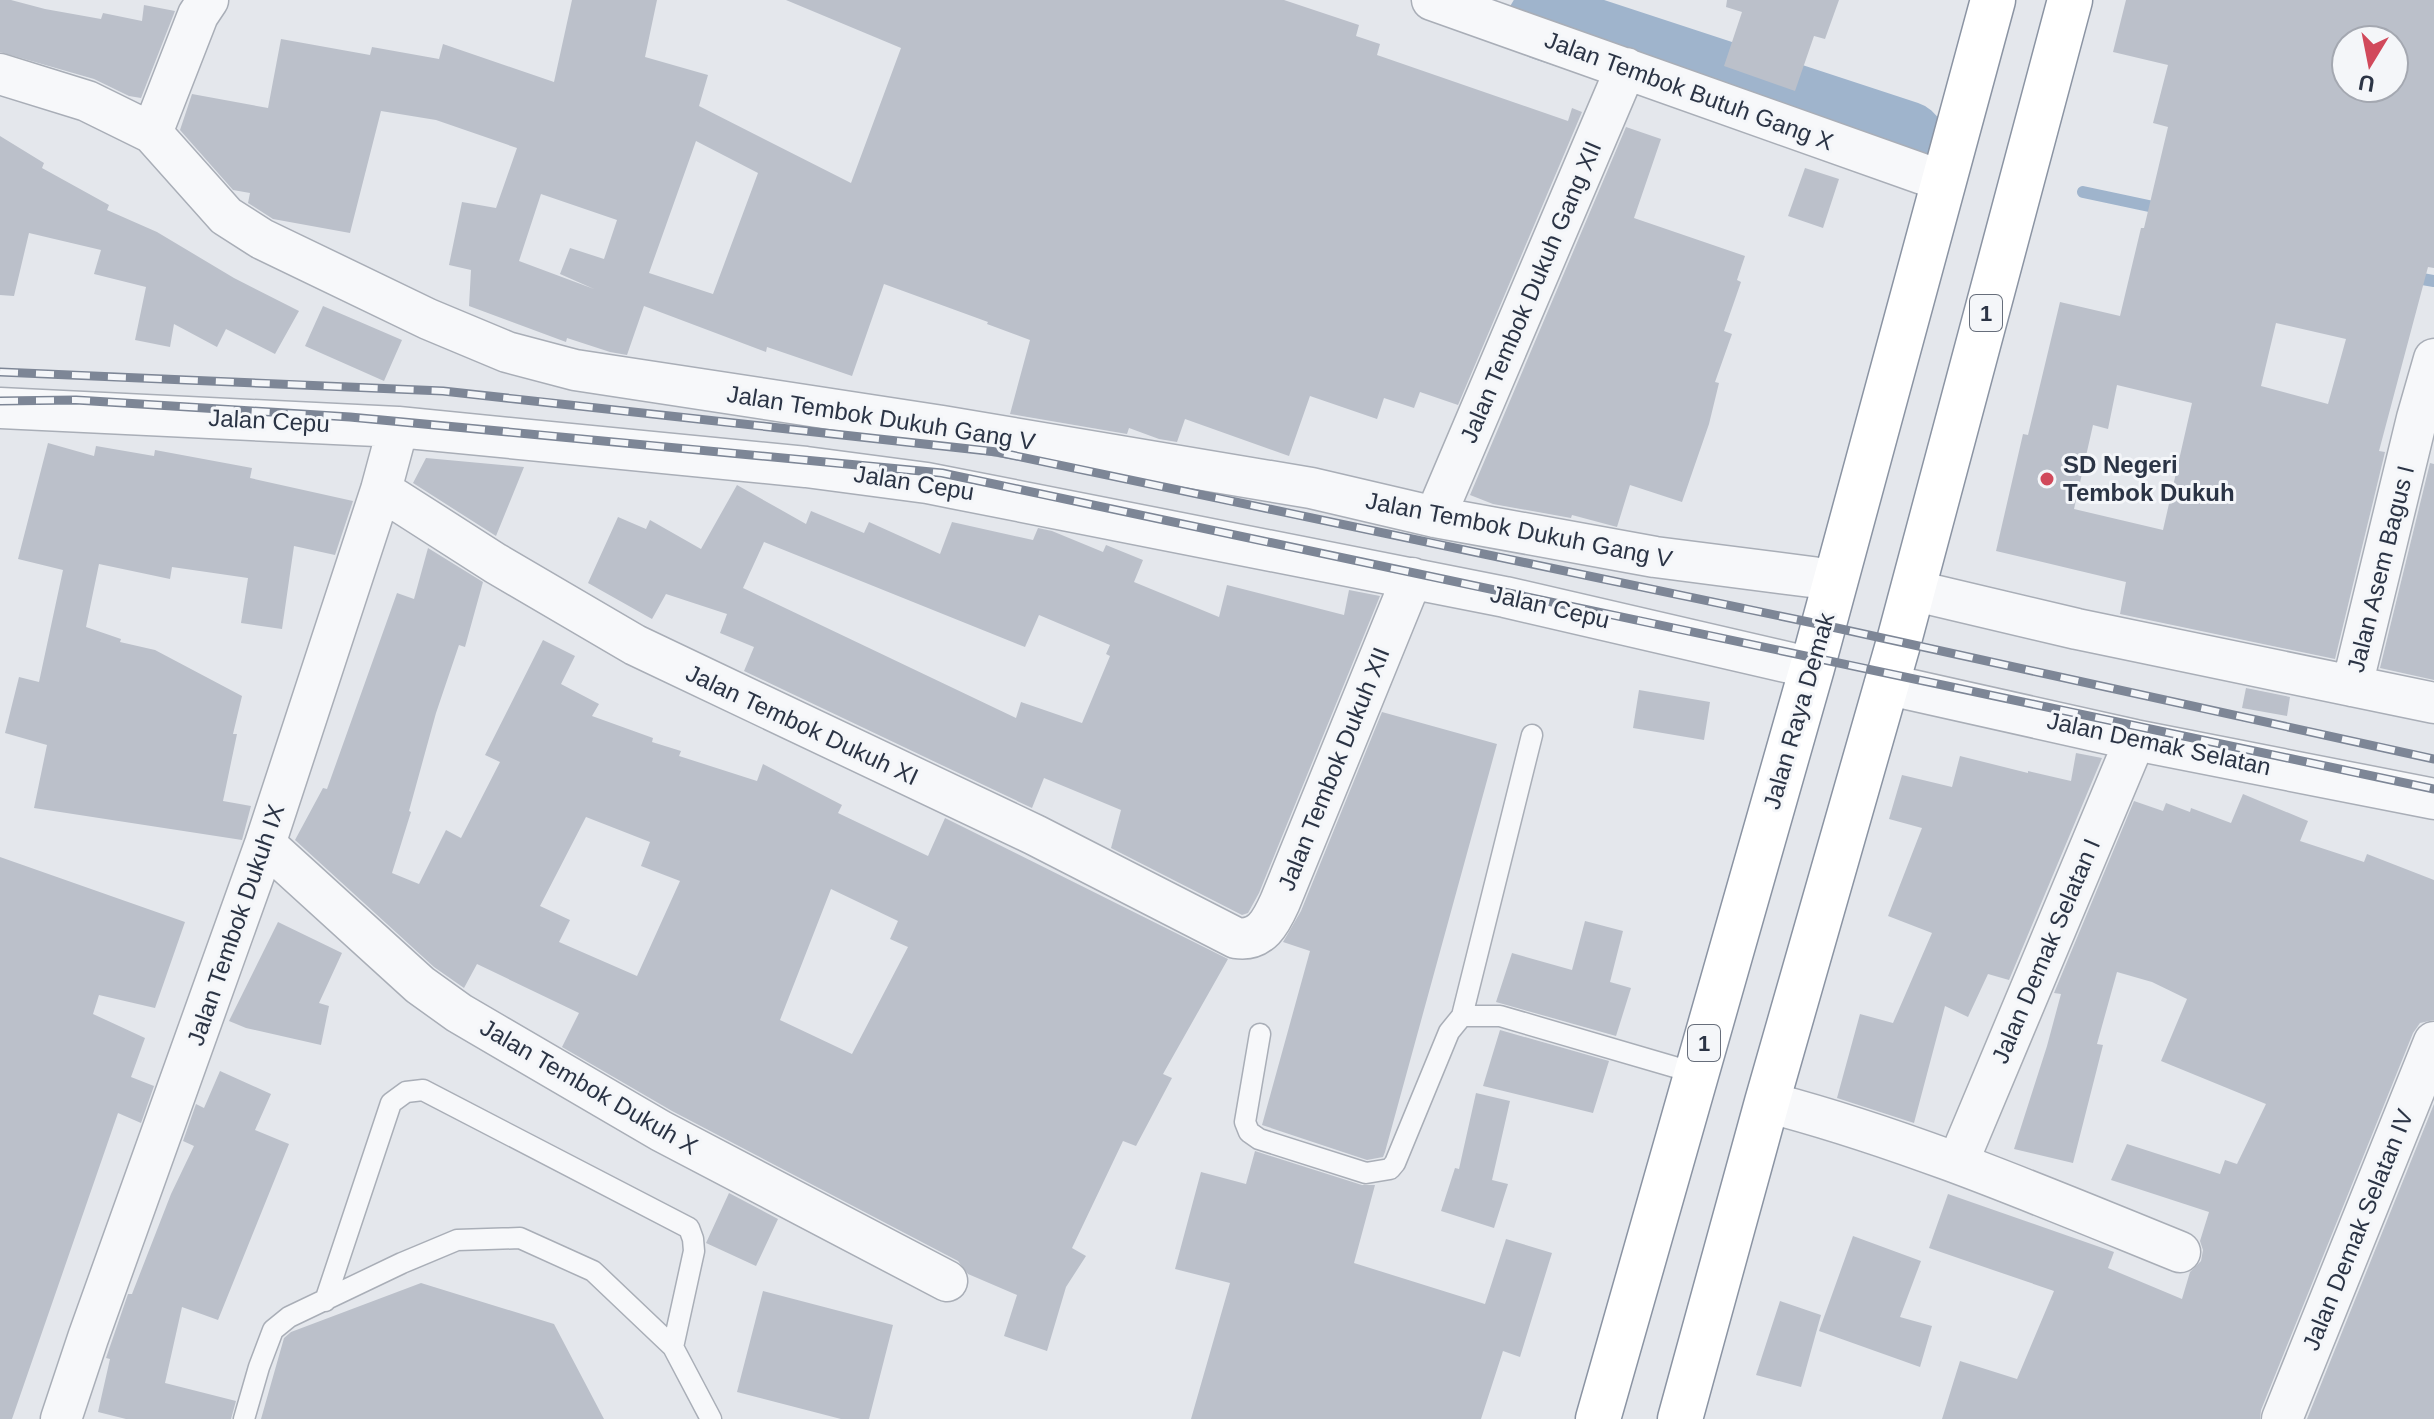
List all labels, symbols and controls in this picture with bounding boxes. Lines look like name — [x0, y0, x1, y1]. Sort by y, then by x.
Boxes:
north arrow — [2330, 24, 2410, 104]
street label: Jalan Tembok Butuh Gang X — [1541, 26, 1837, 155]
text: U — [2357, 70, 2377, 97]
street label: Jalan Tembok Dukuh Gang XII — [1455, 137, 1606, 447]
road number: 1 — [1970, 295, 2002, 331]
street label: Jalan Tembok Dukuh Gang V — [725, 380, 1037, 455]
street label: Jalan Cepu — [208, 404, 330, 437]
place label: SD Negeri Tembok Dukuh — [2063, 451, 2235, 506]
street label: Jalan Cepu — [852, 460, 976, 505]
street label: Jalan Asem Bagus I — [2342, 463, 2419, 675]
marker: SD Negeri Tembok Dukuh — [2038, 470, 2056, 488]
street label: Jalan Tembok Dukuh Gang V — [1364, 487, 1675, 573]
street label: Jalan Cepu — [1488, 580, 1612, 633]
street label: Jalan Raya Demak — [1758, 609, 1840, 812]
street label: Jalan Tembok Dukuh XII — [1272, 643, 1395, 894]
street label: Jalan Tembok Dukuh XI — [682, 659, 923, 790]
street label: Jalan Demak Selatan — [2045, 707, 2273, 780]
street label: Jalan Tembok Dukuh IX — [182, 801, 289, 1049]
street label: Jalan Demak Selatan I — [1986, 834, 2105, 1067]
street label: Jalan Tembok Dukuh X — [476, 1013, 703, 1160]
road number: 1 — [1688, 1025, 1720, 1061]
street label: Jalan Demak Selatan IV — [2297, 1105, 2418, 1354]

